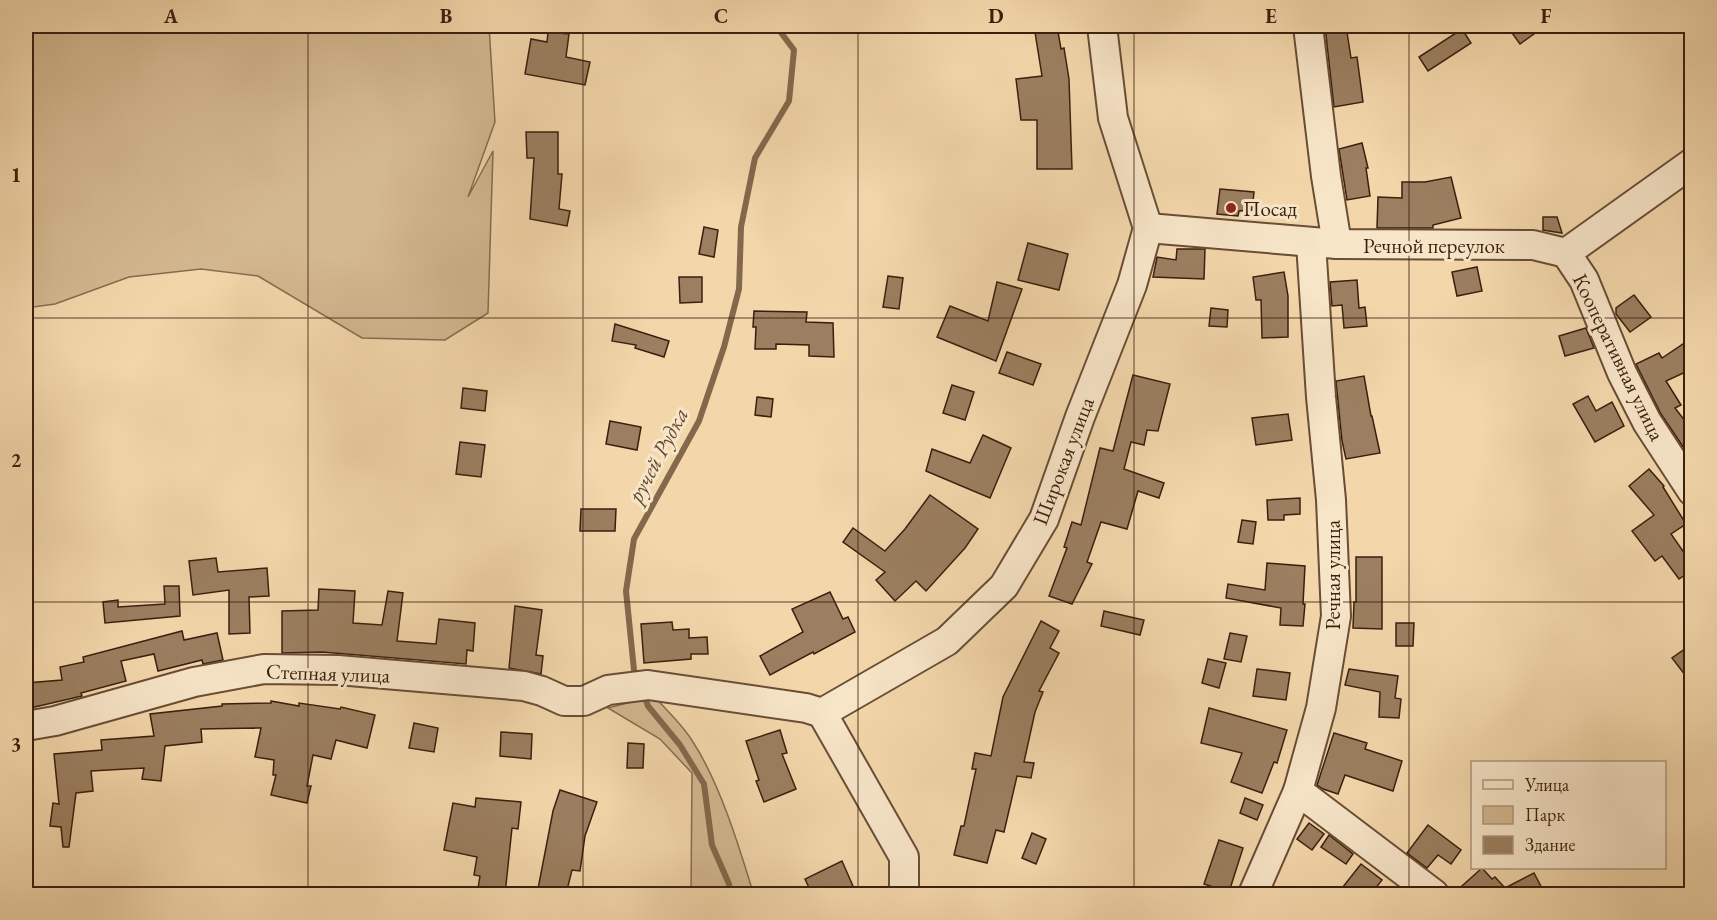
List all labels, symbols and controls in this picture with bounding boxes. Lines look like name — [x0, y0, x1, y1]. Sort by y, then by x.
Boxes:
text: A — [163, 3, 179, 29]
text: B — [440, 3, 452, 29]
text: C — [714, 3, 728, 29]
text: D — [988, 3, 1004, 29]
text: E — [1265, 3, 1277, 29]
text: F — [1541, 3, 1552, 29]
text: 1 — [11, 162, 21, 188]
place label: Посад — [1243, 195, 1297, 222]
marker: Посад — [1224, 201, 1238, 215]
street label: Речной переулок — [1363, 232, 1505, 259]
street label: Кооперативная улица — [1567, 269, 1671, 445]
street label: Широкая улица — [1026, 393, 1100, 529]
water label: ручей Рудка — [620, 403, 695, 510]
text: 2 — [11, 447, 22, 473]
street label: Речная улица — [1319, 519, 1346, 630]
street label: Степная улица — [265, 657, 391, 689]
text: 3 — [11, 731, 21, 757]
legend — [1471, 761, 1666, 869]
text: Улица — [1524, 773, 1570, 796]
text: Парк — [1525, 803, 1565, 826]
text: Здание — [1525, 833, 1575, 856]

